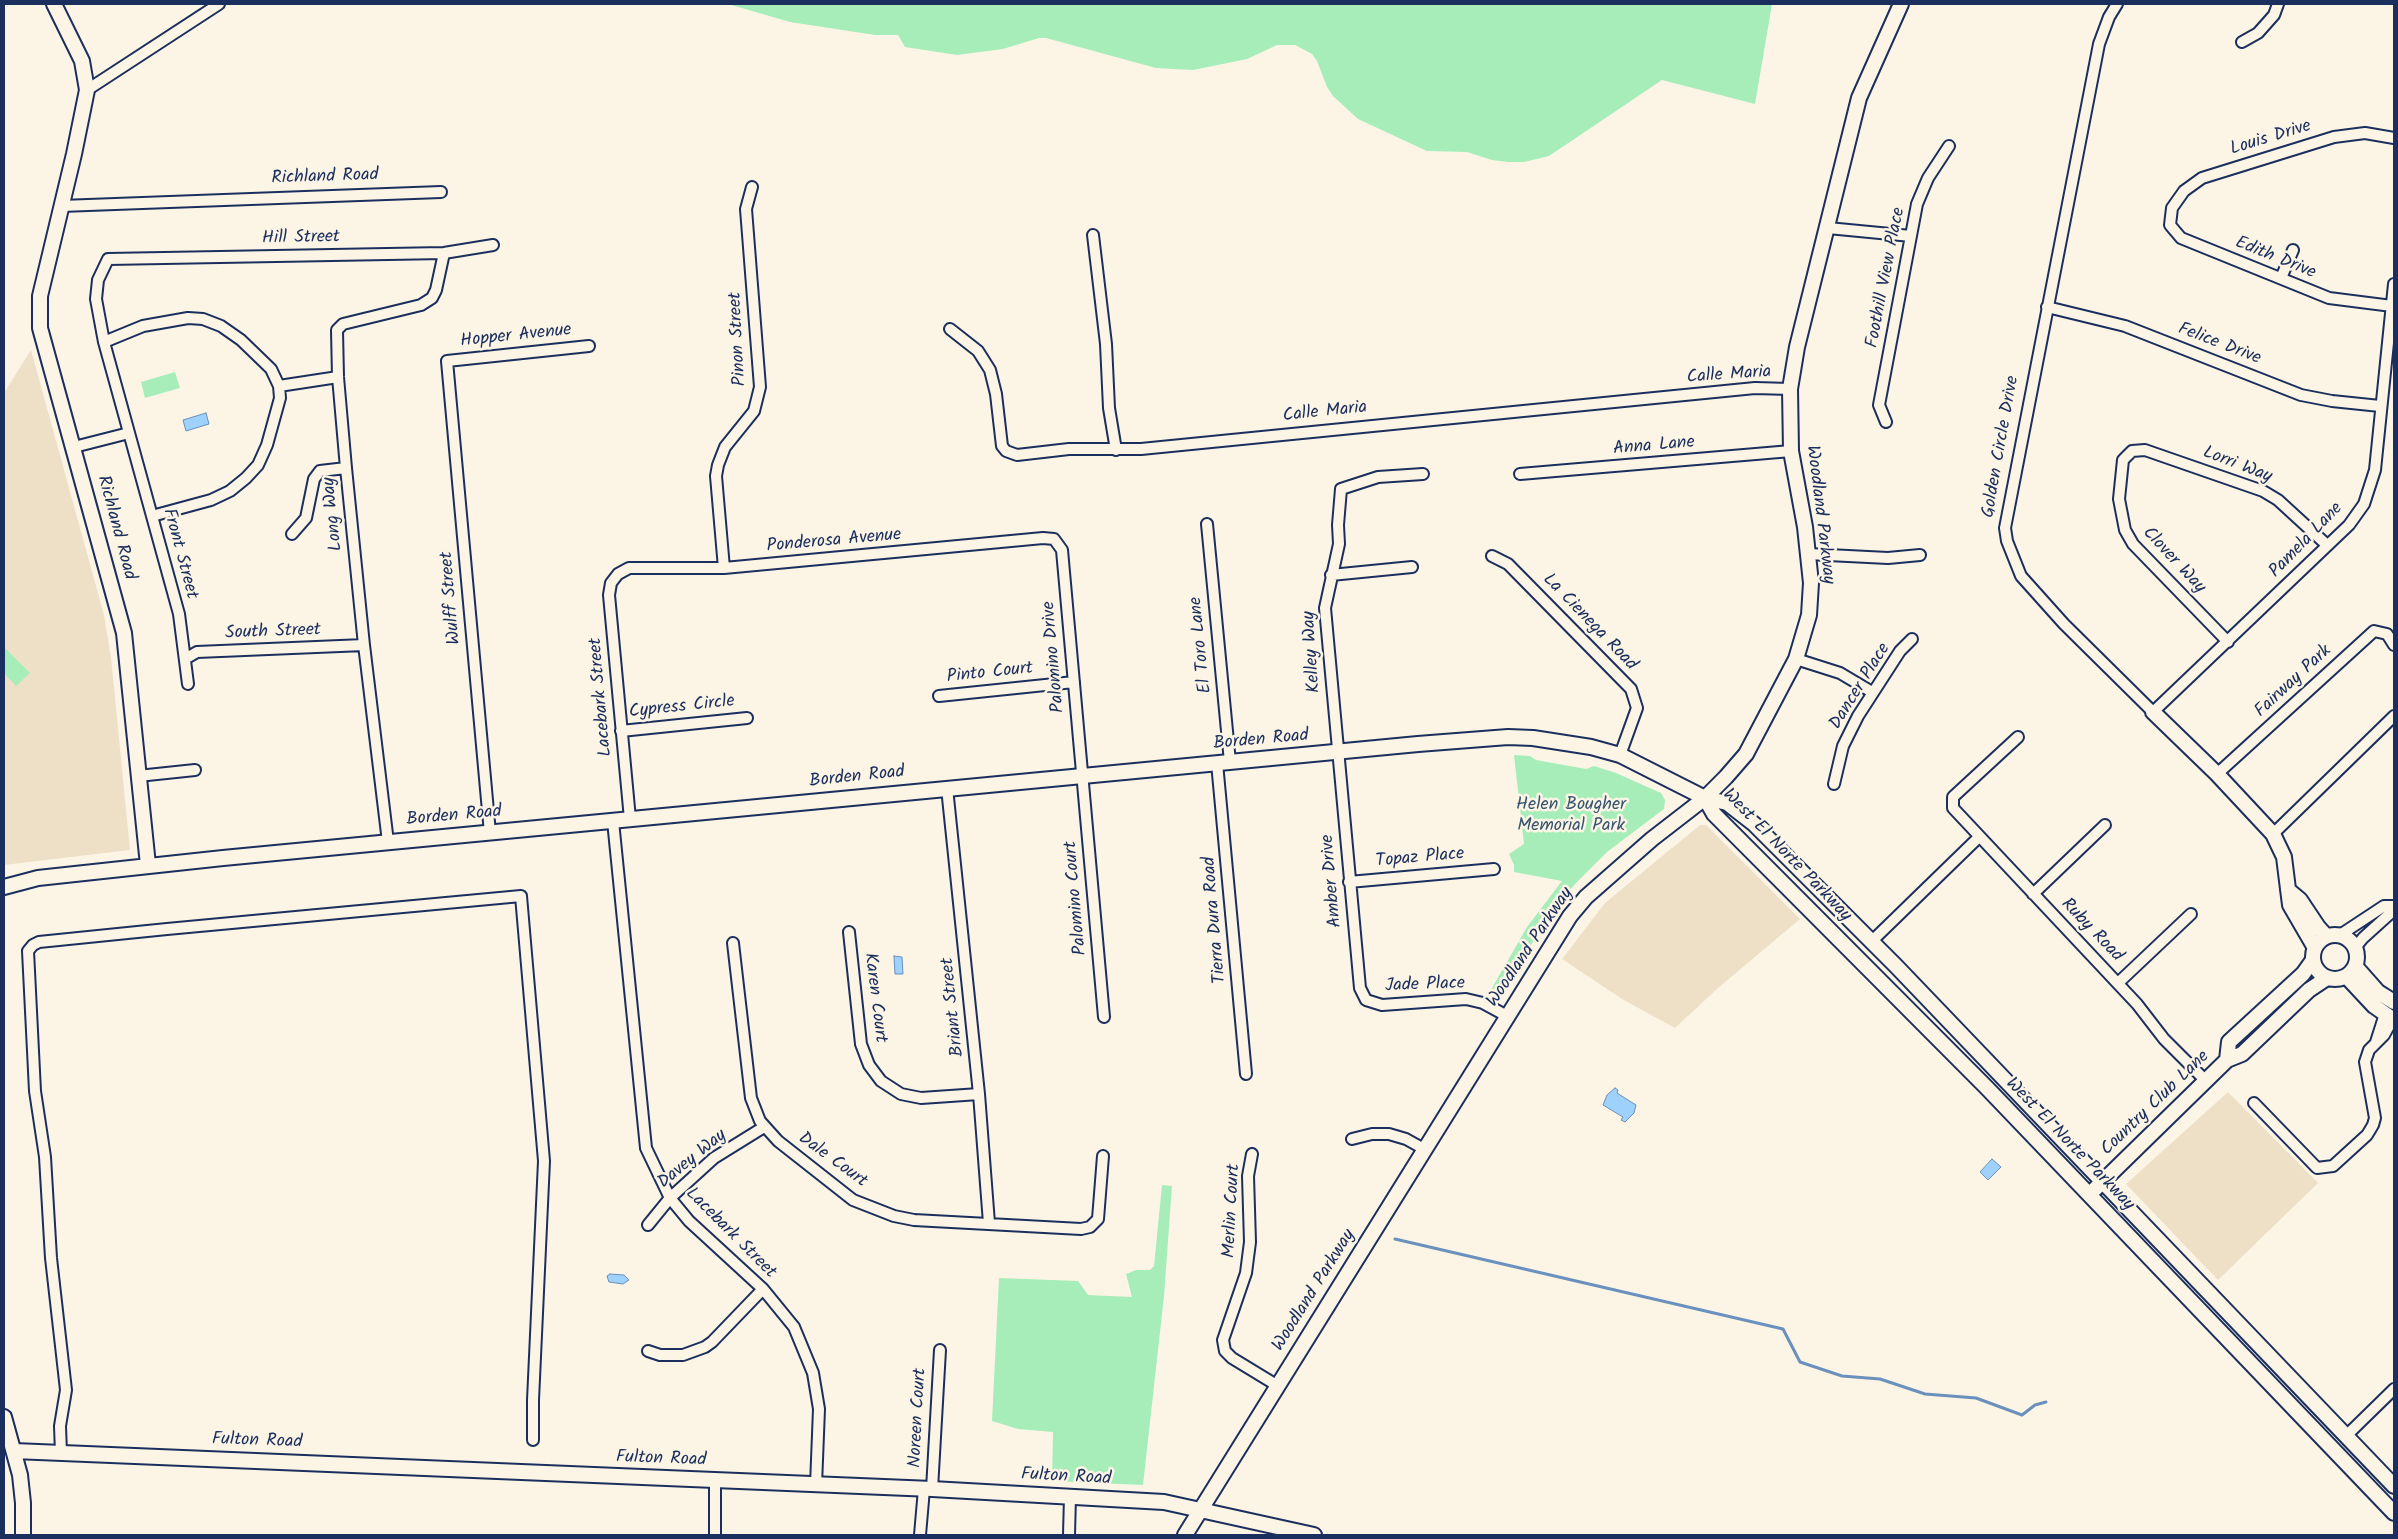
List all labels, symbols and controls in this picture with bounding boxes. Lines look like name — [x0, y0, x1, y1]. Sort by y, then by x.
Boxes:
street label: Louis Drive — [2228, 116, 2314, 162]
street label: Richland Road — [271, 165, 379, 191]
street label: Foothill View Place — [1863, 206, 1911, 350]
street label: Hill Street — [262, 228, 340, 250]
street label: Edith Drive — [2231, 233, 2319, 285]
street label: Pinon Street — [726, 291, 752, 387]
street label: Felice Drive — [2174, 319, 2264, 371]
street label: Hopper Avenue — [459, 320, 573, 354]
street label: Calle Maria — [1686, 362, 1772, 390]
street label: Golden Circle Drive — [1979, 374, 2025, 520]
street label: Calle Maria — [1282, 398, 1368, 428]
street label: Anna Lane — [1612, 433, 1696, 461]
street label: Lorri Way — [2199, 443, 2275, 489]
street label: Woodland Parkway — [1800, 444, 1838, 586]
street label: Richland Road — [91, 473, 139, 583]
street label: Long Way — [319, 476, 349, 552]
street label: Pamela Lane — [2266, 499, 2348, 583]
street label: Front Street — [157, 506, 201, 602]
street label: Clover Way — [2137, 523, 2209, 599]
street label: Ponderosa Avenue — [766, 525, 902, 559]
street label: Wulff Street — [437, 550, 467, 646]
street label: La Cienega Road — [1537, 570, 1641, 676]
street label: El Toro Lane — [1186, 596, 1218, 694]
street label: Palomino Drive — [1039, 600, 1071, 714]
street label: Kelley Way — [1299, 610, 1327, 694]
street label: South Street — [225, 621, 321, 645]
street label: Lacebark Street — [586, 637, 618, 757]
street label: Dancer Place — [1826, 640, 1896, 734]
street label: Fairway Park — [2251, 641, 2337, 723]
street label: Pinto Court — [946, 659, 1034, 689]
street label: Cypress Circle — [628, 692, 736, 724]
street label: Borden Road — [1212, 726, 1310, 756]
street label: Borden Road — [808, 762, 906, 794]
street label: West El Norte Parkway — [1717, 785, 1855, 927]
park label: Helen Bougher Memorial Park — [1516, 795, 1626, 838]
street label: Borden Road — [405, 802, 503, 832]
street label: Amber Drive — [1318, 833, 1348, 929]
street label: Palomino Court — [1061, 840, 1093, 956]
street label: Topaz Place — [1375, 844, 1465, 874]
street label: Tierra Dura Road — [1200, 856, 1232, 984]
street label: Woodland Parkway — [1483, 884, 1579, 1012]
street label: Ruby Road — [2055, 895, 2127, 967]
street label: Karen Court — [858, 952, 890, 1044]
street label: Briant Street — [938, 956, 970, 1058]
street label: Jade Place — [1385, 974, 1465, 998]
street label: Country Club Lane — [2097, 1047, 2215, 1161]
street label: West El Norte Parkway — [2000, 1074, 2138, 1216]
street label: Davey Way — [654, 1126, 732, 1194]
street label: Dale Court — [793, 1129, 871, 1193]
street label: Merlin Court — [1220, 1163, 1246, 1259]
street label: Lacebark Street — [680, 1184, 780, 1284]
street label: Woodland Parkway — [1269, 1226, 1361, 1356]
street label: Noreen Court — [906, 1368, 932, 1468]
street label: Fulton Road — [211, 1430, 303, 1454]
street label: Fulton Road — [615, 1448, 707, 1472]
street label: Fulton Road — [1020, 1465, 1112, 1491]

